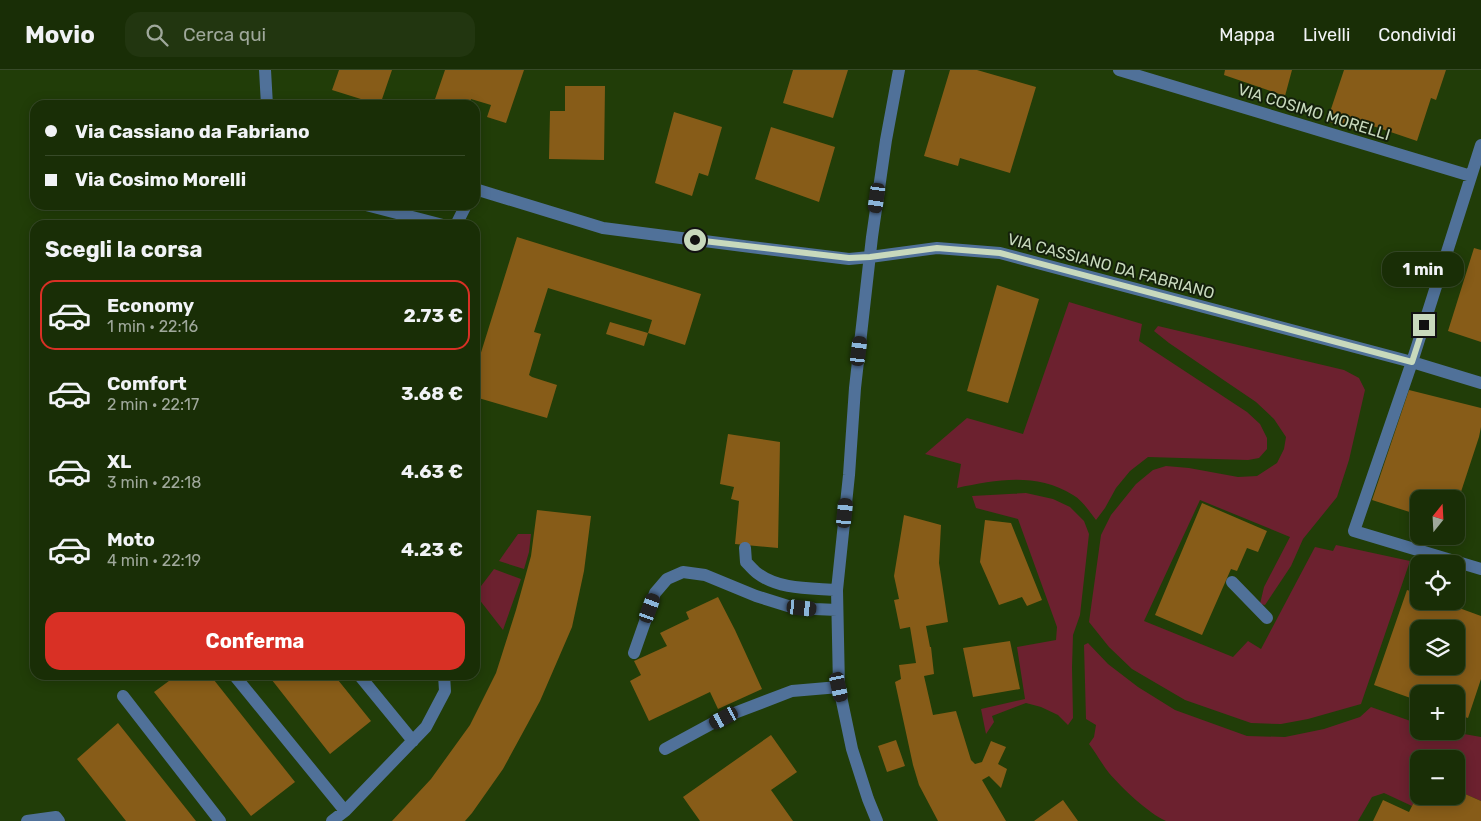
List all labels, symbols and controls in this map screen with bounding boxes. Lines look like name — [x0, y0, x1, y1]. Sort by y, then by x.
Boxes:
search box — [125, 12, 475, 57]
text: Movio — [25, 21, 95, 49]
icon: search — [143, 21, 171, 49]
text: Cerca qui — [183, 23, 266, 46]
text: Mappa — [1219, 24, 1275, 46]
text: Livelli — [1303, 24, 1350, 46]
text: Condividi — [1378, 24, 1456, 46]
street label: VIA COSIMO MORELLI — [1235, 80, 1393, 144]
text: Via Cassiano da Fabriano — [75, 120, 310, 143]
text: Via Cosimo Morelli — [75, 168, 246, 191]
car — [867, 182, 886, 214]
route start — [684, 229, 706, 251]
street label: VIA CASSIANO DA FABRIANO — [1005, 229, 1217, 303]
text: Scegli la corsa — [45, 236, 202, 263]
callout: 1 min — [1383, 252, 1465, 288]
text: 1 min — [1403, 260, 1443, 279]
icon: car — [47, 293, 92, 338]
text: Economy — [107, 294, 194, 317]
text: 2.73 € — [403, 304, 463, 327]
route end — [1413, 314, 1435, 336]
text: 1 min · 22:16 — [107, 317, 198, 336]
car — [849, 335, 868, 367]
icon: car — [47, 371, 92, 416]
text: Comfort — [107, 372, 187, 395]
text: 3.68 € — [401, 382, 463, 405]
text: 2 min · 22:17 — [107, 395, 199, 414]
icon: car — [47, 449, 92, 494]
text: XL — [107, 450, 131, 473]
text: 4.63 € — [401, 460, 463, 483]
text: 3 min · 22:18 — [107, 473, 201, 492]
north arrow — [1410, 490, 1465, 545]
map controls — [1410, 490, 1465, 805]
car — [835, 497, 854, 529]
icon: car — [47, 527, 92, 572]
text: Moto — [107, 528, 155, 551]
text: 4.23 € — [401, 538, 463, 561]
text: 4 min · 22:19 — [107, 551, 201, 570]
button: locate — [1410, 555, 1465, 610]
car — [637, 591, 662, 625]
car — [786, 599, 817, 617]
button: Conferma — [45, 612, 465, 670]
button: layers — [1410, 620, 1465, 675]
car — [828, 671, 849, 703]
button: + — [1410, 685, 1465, 740]
car — [707, 704, 740, 732]
button: − — [1410, 750, 1465, 805]

